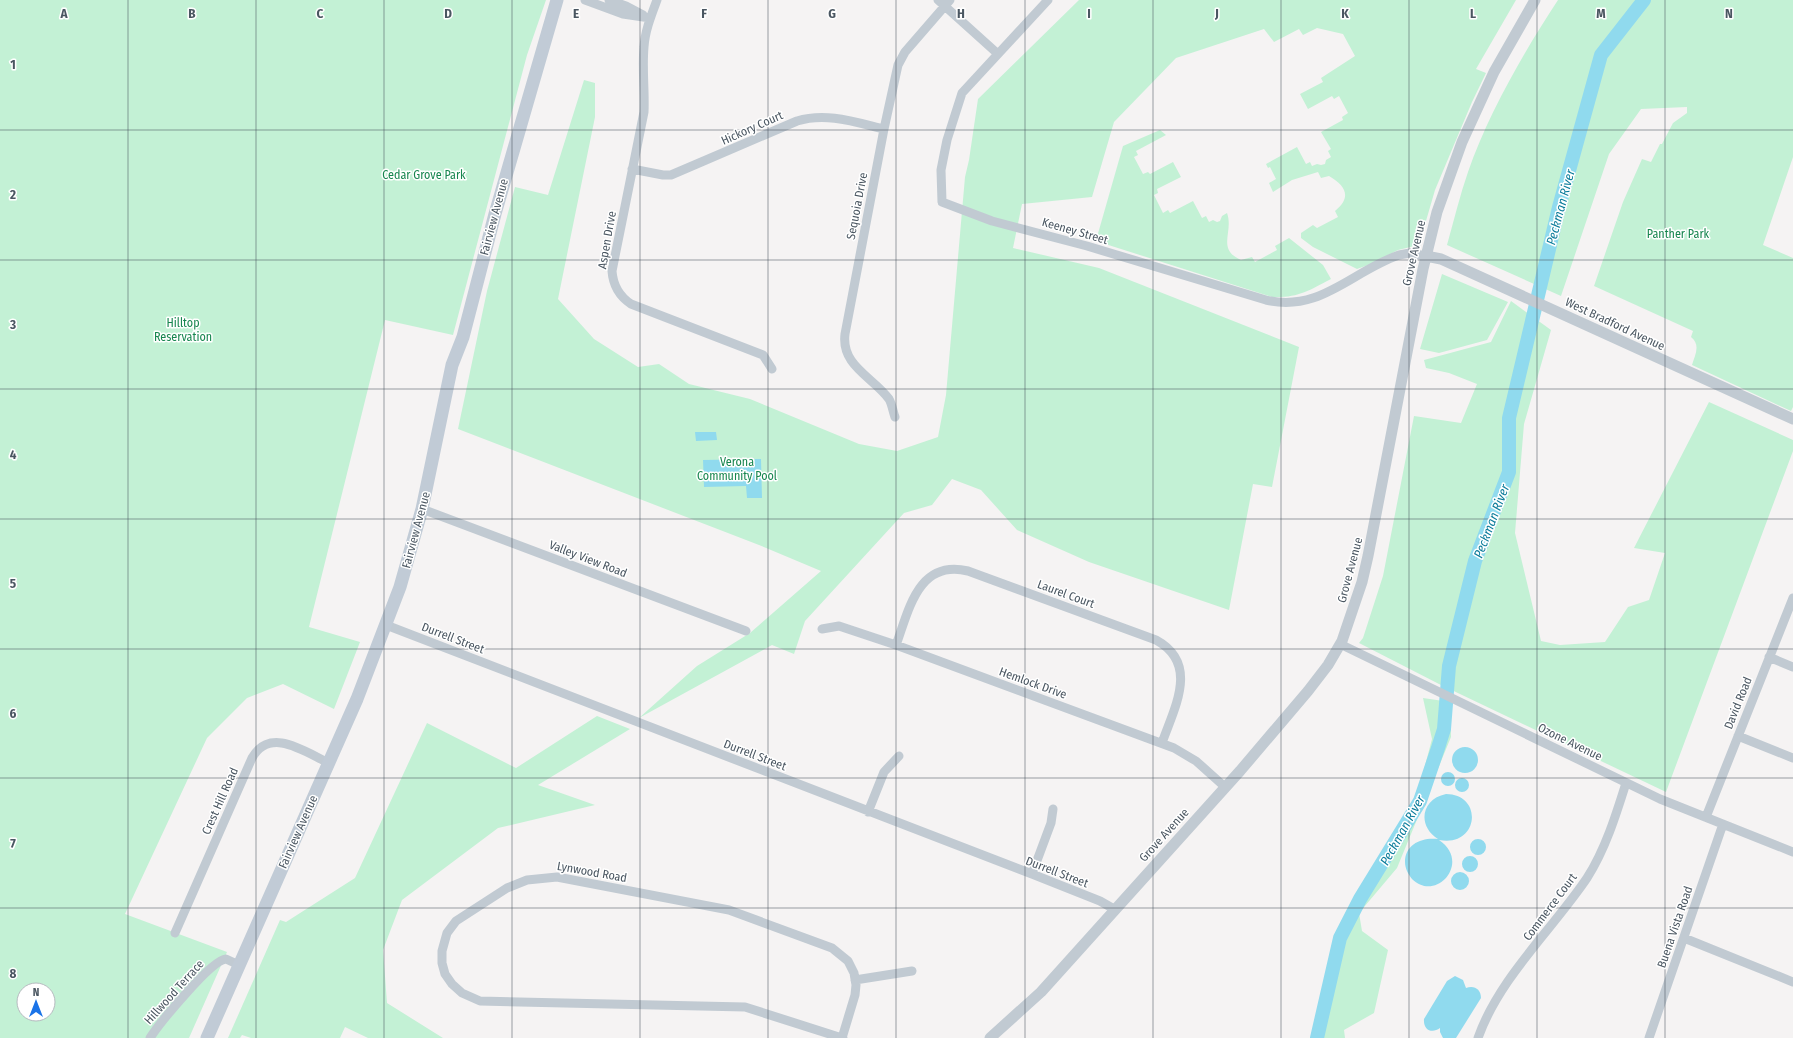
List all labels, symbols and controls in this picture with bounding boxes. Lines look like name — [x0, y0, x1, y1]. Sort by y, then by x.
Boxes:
text: A — [59, 6, 68, 21]
text: B — [188, 6, 196, 21]
text: C — [317, 6, 324, 21]
text: D — [444, 6, 452, 21]
text: E — [573, 6, 579, 21]
text: F — [701, 6, 707, 21]
text: G — [828, 6, 836, 21]
text: H — [957, 6, 965, 21]
text: I — [1087, 6, 1091, 21]
text: J — [1214, 6, 1219, 21]
text: K — [1341, 6, 1349, 21]
text: L — [1470, 6, 1476, 21]
text: M — [1596, 6, 1606, 21]
text: N — [1725, 6, 1733, 21]
text: 1 — [10, 57, 16, 72]
street label: Hickory Court — [719, 108, 785, 148]
water label: Peckman River — [1543, 167, 1578, 247]
park label: Cedar Grove Park — [382, 168, 466, 182]
street label: Sequoia Drive — [844, 171, 870, 241]
street label: Fairview Avenue — [477, 177, 511, 257]
text: 2 — [9, 187, 16, 202]
street label: Aspen Drive — [595, 210, 619, 270]
street label: Keeney Street — [1040, 215, 1110, 247]
street label: Grove Avenue — [1400, 219, 1428, 287]
park label: Panther Park — [1647, 227, 1710, 241]
street label: West Bradford Avenue — [1563, 295, 1667, 353]
park label: Hilltop Reservation — [154, 316, 212, 344]
text: 3 — [9, 317, 16, 332]
text: 4 — [10, 447, 17, 462]
park label: Verona Community Pool — [697, 455, 777, 483]
water label: Peckman River — [1471, 482, 1513, 560]
street label: Fairview Avenue — [399, 490, 433, 570]
street label: Grove Avenue — [1335, 536, 1365, 604]
street label: Valley View Road — [547, 538, 629, 580]
text: 5 — [10, 576, 16, 591]
street label: Laurel Court — [1036, 577, 1097, 611]
street label: Durrell Street — [420, 620, 486, 656]
street label: Hemlock Drive — [997, 664, 1069, 702]
street label: David Road — [1721, 675, 1755, 731]
text: 6 — [10, 706, 17, 721]
street label: Ozone Avenue — [1536, 720, 1604, 764]
street label: Durrell Street — [722, 737, 788, 773]
street label: Crest Hill Road — [199, 765, 241, 837]
water label: Peckman River — [1377, 792, 1428, 868]
street label: Fairview Avenue — [276, 793, 320, 871]
street label: Grove Avenue — [1136, 805, 1192, 865]
text: 7 — [10, 836, 16, 851]
street label: Durrell Street — [1024, 854, 1090, 890]
street label: Lynwood Road — [556, 859, 628, 885]
street label: Commerce Court — [1520, 871, 1580, 943]
street label: Buena Vista Road — [1654, 884, 1696, 970]
street label: Hillwood Terrace — [141, 957, 207, 1027]
text: 8 — [10, 966, 17, 981]
north arrow — [16, 982, 56, 1022]
text: N — [33, 986, 39, 999]

